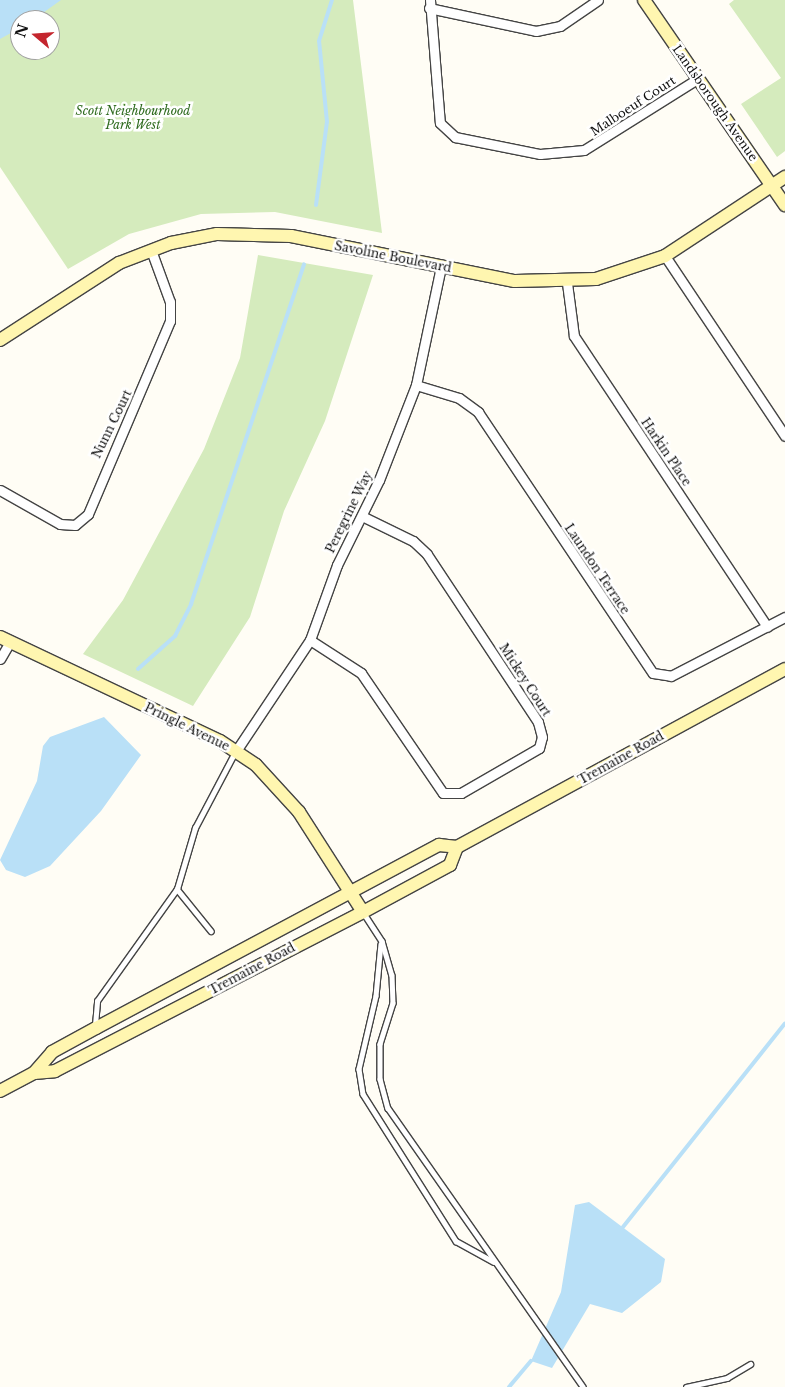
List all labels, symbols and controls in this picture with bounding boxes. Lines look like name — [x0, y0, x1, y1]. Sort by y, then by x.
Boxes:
north arrow — [10, 10, 60, 60]
text: N — [11, 22, 32, 40]
street label: Landsborough Avenue — [669, 42, 761, 164]
street label: Malboeuf Court — [588, 73, 678, 139]
park label: Scott Neighbourhood Park West — [75, 104, 191, 132]
street label: Savoline Boulevard — [333, 239, 453, 275]
street label: Nunn Court — [89, 387, 135, 461]
street label: Harkin Place — [638, 415, 694, 489]
street label: Peregrine Way — [323, 468, 375, 556]
street label: Laundon Terrace — [561, 521, 633, 617]
street label: Mickey Court — [496, 641, 554, 719]
street label: Pringle Avenue — [142, 700, 232, 754]
street label: Tremaine Road — [576, 729, 666, 787]
street label: Tremaine Road — [207, 940, 297, 998]

